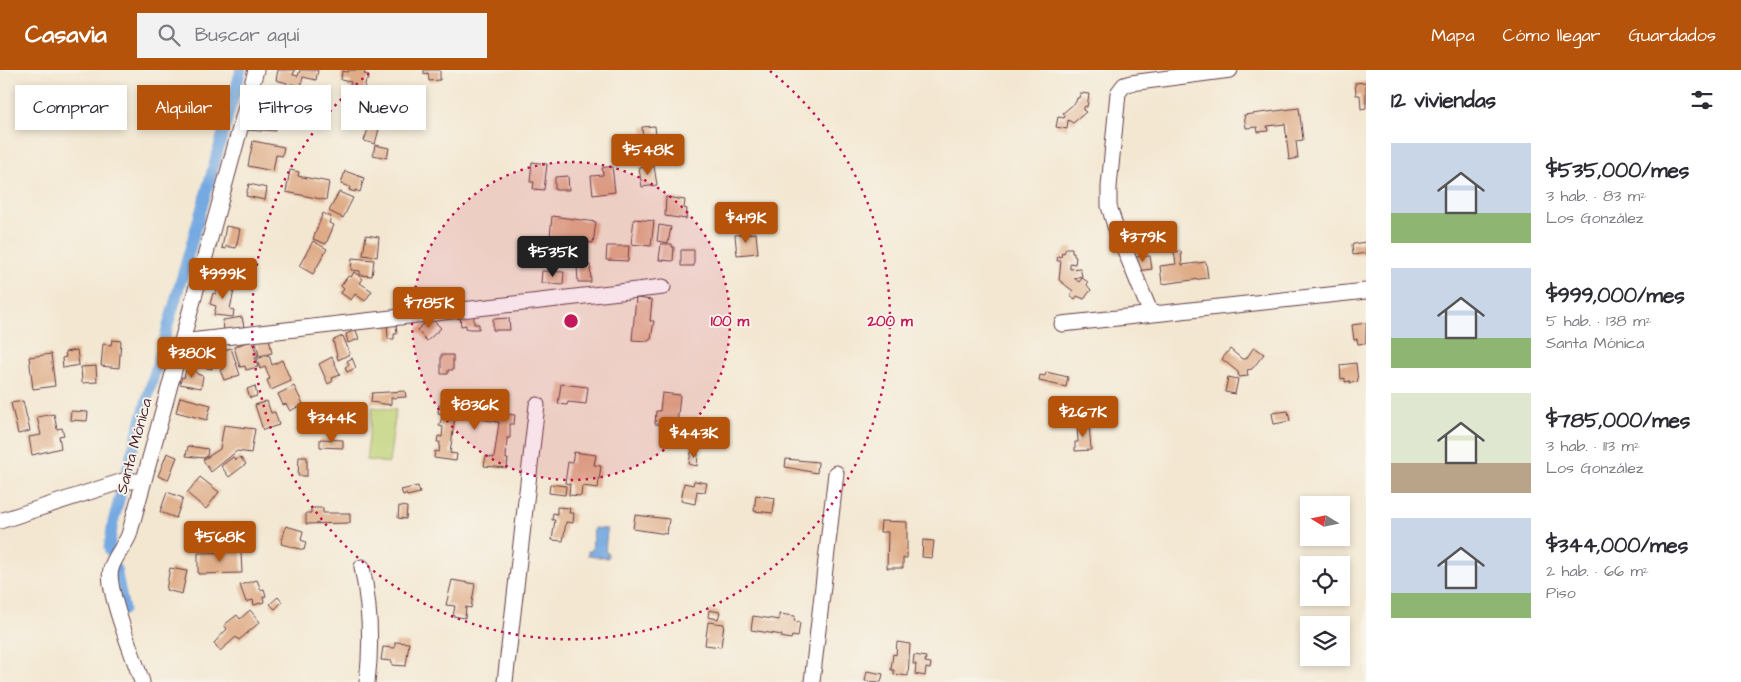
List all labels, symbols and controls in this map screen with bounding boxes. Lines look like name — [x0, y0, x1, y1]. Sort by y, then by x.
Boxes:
search box — [137, 13, 487, 58]
text: Casavia — [25, 18, 107, 52]
icon: search — [155, 21, 183, 49]
text: Buscar aquí — [195, 22, 299, 49]
text: Mapa — [1431, 23, 1475, 48]
text: Cómo llegar — [1503, 23, 1601, 48]
text: Guardados — [1629, 23, 1716, 48]
chip: Comprar — [15, 85, 127, 130]
chip: Alquilar — [137, 85, 230, 130]
chip: Filtros — [240, 85, 331, 130]
chip: Nuevo — [341, 85, 426, 130]
text: 12 viviendas — [1391, 86, 1496, 115]
icon: filters — [1688, 86, 1716, 114]
pin: $548K — [613, 134, 683, 176]
text: $548K — [622, 139, 674, 161]
text: $535,000/mes — [1546, 156, 1689, 185]
icon: home — [1431, 163, 1491, 223]
text: 3 hab. · 83 m² — [1546, 185, 1646, 207]
pin: $419K — [711, 202, 781, 244]
text: $419K — [726, 207, 766, 229]
text: Los González — [1546, 207, 1644, 229]
pin: $379K — [1108, 220, 1178, 263]
text: $379K — [1120, 226, 1166, 248]
pin: $535K — [518, 236, 588, 278]
text: $535K — [528, 241, 578, 263]
pin: $999K — [188, 258, 258, 300]
text: $999K — [200, 263, 246, 285]
text: $999,000/mes — [1546, 281, 1685, 310]
pin: $785K — [394, 286, 464, 329]
icon: home — [1431, 288, 1491, 348]
text: $785K — [404, 292, 454, 314]
text: 5 hab. · 138 m² — [1546, 310, 1652, 332]
text: 100 m — [711, 311, 750, 332]
text: 200 m — [866, 311, 913, 332]
centre of rings — [562, 312, 580, 330]
text: Santa Mónica — [1546, 332, 1644, 354]
pin: $380K — [157, 336, 227, 379]
text: $380K — [168, 342, 216, 364]
pin: $836K — [440, 388, 510, 431]
text: $836K — [451, 394, 499, 416]
street label: Santa Mónica — [111, 396, 157, 496]
pin: $267K — [1048, 396, 1118, 438]
text: $267K — [1059, 401, 1107, 423]
pin: $344K — [297, 402, 367, 444]
text: $785,000/mes — [1546, 406, 1690, 435]
text: $344K — [308, 407, 356, 429]
icon: home — [1431, 413, 1491, 473]
pin: $443K — [659, 416, 729, 459]
text: $443K — [670, 422, 718, 444]
text: 3 hab. · 113 m² — [1546, 435, 1640, 457]
text: Los González — [1546, 457, 1644, 479]
north arrow — [1300, 496, 1350, 546]
map controls — [1300, 496, 1350, 666]
pin: $568K — [185, 520, 255, 563]
text: $568K — [195, 526, 245, 548]
text: $344,000/mes — [1546, 531, 1688, 560]
icon: home — [1431, 538, 1491, 598]
button: locate — [1300, 556, 1350, 606]
text: 2 hab. · 66 m² — [1546, 560, 1649, 582]
text: Piso — [1546, 582, 1576, 604]
button: layers — [1300, 616, 1350, 666]

